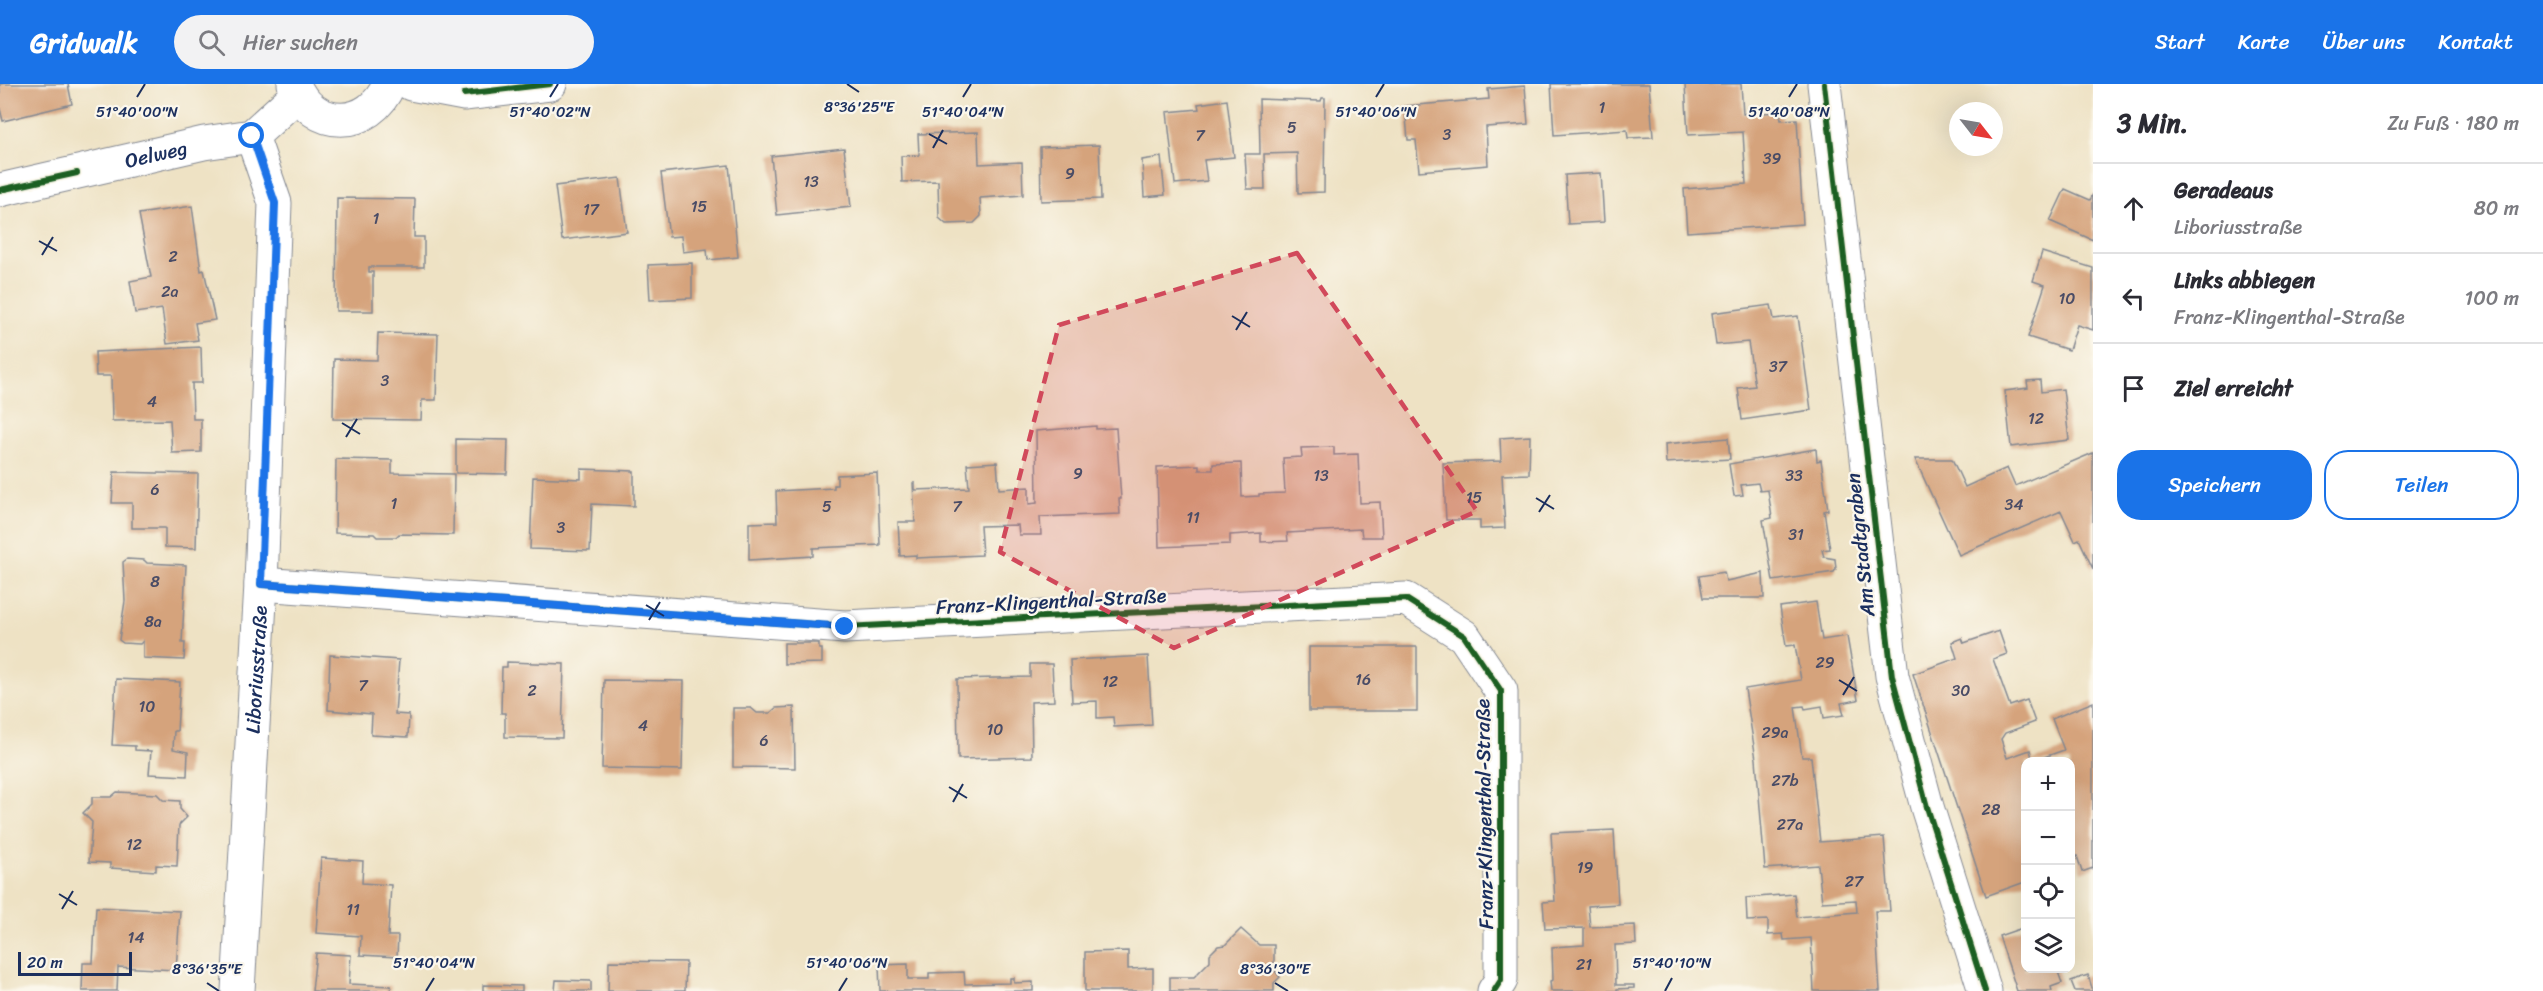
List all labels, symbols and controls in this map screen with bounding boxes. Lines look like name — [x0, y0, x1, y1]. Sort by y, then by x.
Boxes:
search box — [174, 15, 594, 69]
text: Gridwalk — [30, 18, 138, 67]
text: Hier suchen — [243, 23, 358, 62]
text: Start — [2155, 23, 2205, 61]
text: Karte — [2238, 23, 2290, 61]
text: Über uns — [2323, 23, 2405, 61]
text: Kontakt — [2438, 23, 2513, 61]
icon: search — [195, 26, 228, 59]
house number: 1 — [1599, 93, 1606, 122]
text: 8°36'25"E — [824, 94, 896, 120]
text: 51°40'00"N — [96, 99, 179, 125]
text: 51°40'02"N — [509, 99, 591, 125]
text: 51°40'04"N — [922, 99, 1005, 125]
text: 51°40'06"N — [1335, 99, 1417, 125]
text: 51°40'08"N — [1748, 99, 1830, 125]
text: 3 Min. — [2117, 100, 2188, 146]
north arrow — [1949, 102, 2003, 156]
text: Zu Fuß · 180 m — [2387, 106, 2519, 141]
house number: 5 — [1287, 113, 1297, 142]
house number: 3 — [1443, 120, 1452, 149]
house number: 7 — [1195, 121, 1205, 150]
route start — [238, 122, 264, 148]
street label: Oelweg — [121, 130, 191, 179]
house number: 39 — [1763, 144, 1781, 173]
house number: 9 — [1065, 159, 1075, 188]
house number: 13 — [803, 167, 819, 196]
text: Geradeaus — [2174, 171, 2273, 210]
text: 80 m — [2474, 191, 2519, 226]
house number: 15 — [691, 192, 708, 221]
icon: ahead — [2117, 192, 2150, 225]
house number: 17 — [583, 195, 600, 224]
house number: 1 — [373, 204, 380, 233]
text: Liboriusstraße — [2174, 210, 2302, 245]
house number: 2 — [168, 242, 178, 271]
text: Links abbiegen — [2174, 261, 2315, 300]
house number: 2a — [161, 277, 179, 306]
text: 100 m — [2465, 281, 2519, 316]
icon: left — [2117, 282, 2150, 315]
house number: 10 — [2059, 284, 2075, 313]
text: Franz-Klingenthal-Straße — [2174, 300, 2405, 335]
house number: 37 — [1769, 352, 1788, 381]
house number: 3 — [381, 366, 390, 395]
text: Ziel erreicht — [2174, 369, 2293, 408]
icon: arrive — [2117, 372, 2150, 405]
house number: 4 — [147, 387, 157, 416]
house number: 12 — [2028, 404, 2044, 433]
button: Speichern — [2117, 450, 2312, 520]
button: Teilen — [2324, 450, 2519, 520]
house number: 9 — [1073, 459, 1083, 488]
house number: 13 — [1313, 461, 1329, 490]
house number: 33 — [1785, 461, 1803, 490]
street label: Am Stadtgraben — [1836, 471, 1886, 619]
house number: 6 — [150, 475, 160, 504]
house number: 15 — [1466, 483, 1483, 512]
house number: 1 — [391, 489, 398, 518]
house number: 34 — [2005, 490, 2023, 519]
house number: 5 — [822, 492, 832, 521]
house number: 7 — [952, 492, 962, 521]
house number: 11 — [1186, 503, 1200, 532]
house number: 3 — [557, 513, 566, 542]
house number: 31 — [1788, 520, 1804, 549]
house number: 8 — [150, 567, 160, 596]
street label: Franz-Klingenthal-Straße — [935, 578, 1167, 625]
street label: Liboriusstraße — [236, 604, 278, 735]
house number: 8a — [144, 607, 162, 636]
route end — [831, 613, 857, 639]
house number: 29 — [1815, 648, 1835, 677]
house number: 16 — [1355, 665, 1371, 694]
house number: 12 — [1102, 667, 1118, 696]
house number: 7 — [358, 671, 368, 700]
house number: 2 — [527, 676, 537, 705]
house number: 30 — [1952, 676, 1970, 705]
house number: 10 — [139, 692, 155, 721]
street label: Franz-Klingenthal-Straße — [1465, 698, 1504, 930]
house number: 4 — [638, 711, 648, 740]
house number: 10 — [987, 715, 1003, 744]
house number: 29a — [1761, 718, 1789, 747]
house number: 6 — [759, 726, 769, 755]
map controls — [2021, 757, 2075, 973]
button: + — [2021, 757, 2075, 811]
house number: 27b — [1771, 766, 1799, 795]
house number: 28 — [1982, 795, 2001, 824]
house number: 27a — [1777, 810, 1803, 839]
button: − — [2021, 811, 2075, 865]
house number: 12 — [126, 830, 142, 859]
house number: 19 — [1577, 853, 1594, 882]
button: locate — [2021, 865, 2075, 919]
house number: 27 — [1845, 867, 1864, 896]
house number: 11 — [346, 895, 360, 924]
button: layers — [2021, 919, 2075, 973]
house number: 14 — [128, 923, 144, 952]
text: 20 m — [27, 948, 63, 977]
scale bar — [18, 949, 132, 976]
text: 51°40'04"N — [393, 950, 476, 976]
text: 51°40'06"N — [806, 950, 888, 976]
house number: 21 — [1576, 950, 1592, 979]
text: 51°40'10"N — [1633, 950, 1712, 976]
text: 8°36'35"E — [172, 956, 244, 982]
text: 8°36'30"E — [1240, 956, 1312, 982]

